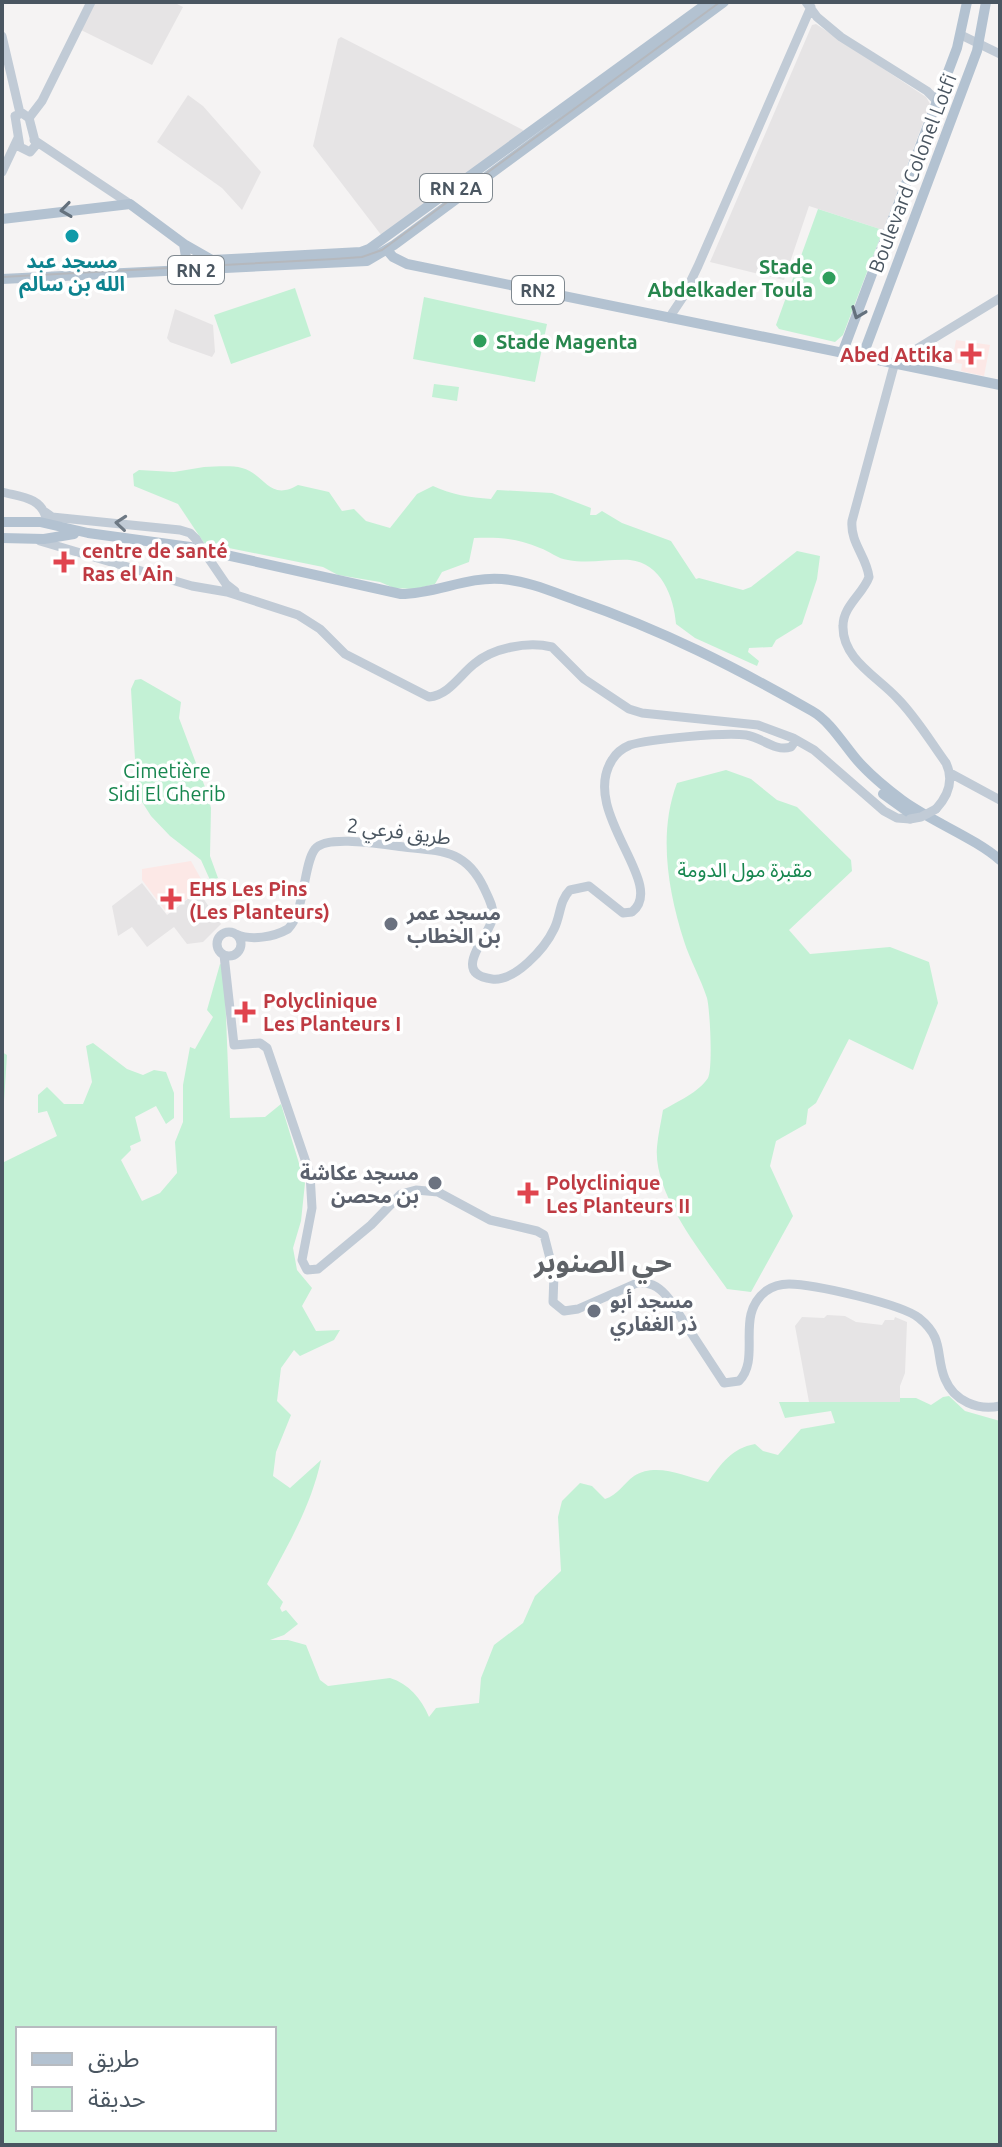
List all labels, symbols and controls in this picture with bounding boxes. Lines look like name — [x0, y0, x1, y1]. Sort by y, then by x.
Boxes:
street label: Boulevard Colonel Lotfi — [863, 70, 961, 276]
road number: RN 2A — [420, 174, 492, 202]
one-way arrow — [59, 201, 73, 218]
marker: مسجد عبد الله بن سالم — [63, 227, 81, 245]
place label: مسجد عبد الله بن سالم — [19, 249, 125, 299]
place label: Stade Abdelkader Toula — [647, 255, 813, 301]
road number: RN 2 — [168, 256, 224, 284]
marker: Stade Abdelkader Toula — [820, 269, 838, 287]
road number: RN2 — [512, 276, 564, 304]
one-way arrow — [851, 305, 868, 319]
place label: Stade Magenta — [496, 330, 638, 353]
marker: Stade Magenta — [471, 332, 489, 350]
place label: Abed Attika — [840, 343, 953, 366]
marker: Abed Attika — [960, 343, 982, 365]
one-way arrow — [114, 515, 127, 532]
place label: centre de santé Ras el Ain — [82, 539, 228, 585]
marker: centre de santé Ras el Ain — [53, 551, 75, 573]
park label: Cimetière Sidi El Gherib — [108, 759, 226, 805]
street label: طريق فرعي 2 — [345, 813, 452, 853]
park label: مقبرة مول الدومة — [677, 858, 813, 882]
place label: EHS Les Pins (Les Planteurs) — [189, 877, 330, 923]
marker: EHS Les Pins (Les Planteurs) — [160, 888, 182, 910]
place label: مسجد عمر بن الخطاب — [406, 901, 501, 948]
marker: مسجد عمر بن الخطاب — [382, 915, 400, 933]
place label: Polyclinique Les Planteurs I — [263, 989, 401, 1035]
marker: Polyclinique Les Planteurs I — [234, 1001, 256, 1023]
place label: مسجد عكاشة بن محصن — [300, 1161, 419, 1208]
place label: Polyclinique Les Planteurs II — [546, 1171, 690, 1217]
marker: مسجد عكاشة بن محصن — [426, 1174, 444, 1192]
marker: Polyclinique Les Planteurs II — [517, 1182, 539, 1204]
district label: حي الصنوبر — [533, 1246, 672, 1284]
place label: مسجد أبو ذر الغفاري — [610, 1288, 697, 1340]
marker: مسجد أبو ذر الغفاري — [585, 1302, 603, 1320]
legend — [16, 2027, 276, 2131]
text: طريق — [88, 2045, 140, 2074]
text: حديقة — [88, 2085, 146, 2112]

